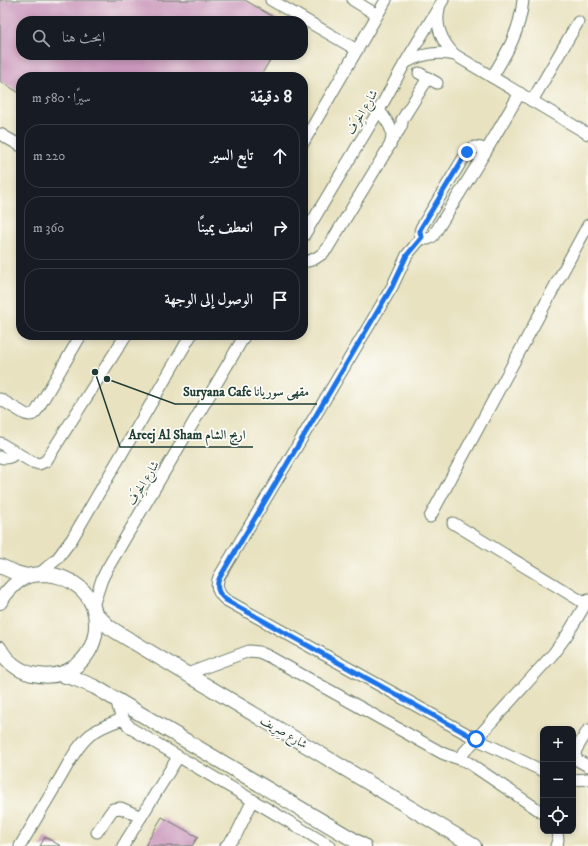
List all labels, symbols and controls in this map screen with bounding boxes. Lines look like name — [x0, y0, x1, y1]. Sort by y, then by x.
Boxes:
search box — [16, 16, 308, 60]
icon: search — [30, 27, 52, 49]
text: ابحث هنا — [62, 28, 105, 47]
text: 8 دقيقة — [250, 86, 292, 108]
street label: شارع الحِرَف — [342, 86, 384, 139]
text: سيرًا · 580 m — [32, 90, 91, 106]
route end — [458, 143, 476, 161]
icon: ahead — [269, 145, 291, 167]
text: تابع السير — [211, 146, 253, 165]
text: 220 m — [33, 148, 65, 164]
icon: right — [269, 217, 291, 239]
text: انعطف يمينًا — [198, 218, 253, 237]
text: 360 m — [33, 220, 64, 236]
icon: arrive — [269, 289, 291, 311]
text: الوصول إلى الوجهة — [164, 290, 253, 309]
callout: Suryana Cafe مقهى سوريانا — [175, 379, 317, 404]
text: Suryana Cafe مقهى سوريانا — [183, 384, 309, 401]
callout: Areej Al Sham اريج الشام — [120, 422, 253, 447]
text: Areej Al Sham اريج الشام — [127, 427, 246, 446]
street label: شارع الحِرَف — [123, 457, 165, 510]
street label: شارع صِرِيف — [256, 713, 310, 755]
map controls — [540, 726, 576, 834]
button: + — [540, 726, 576, 762]
route start — [467, 730, 485, 748]
button: − — [540, 762, 576, 798]
button: locate — [540, 798, 576, 834]

